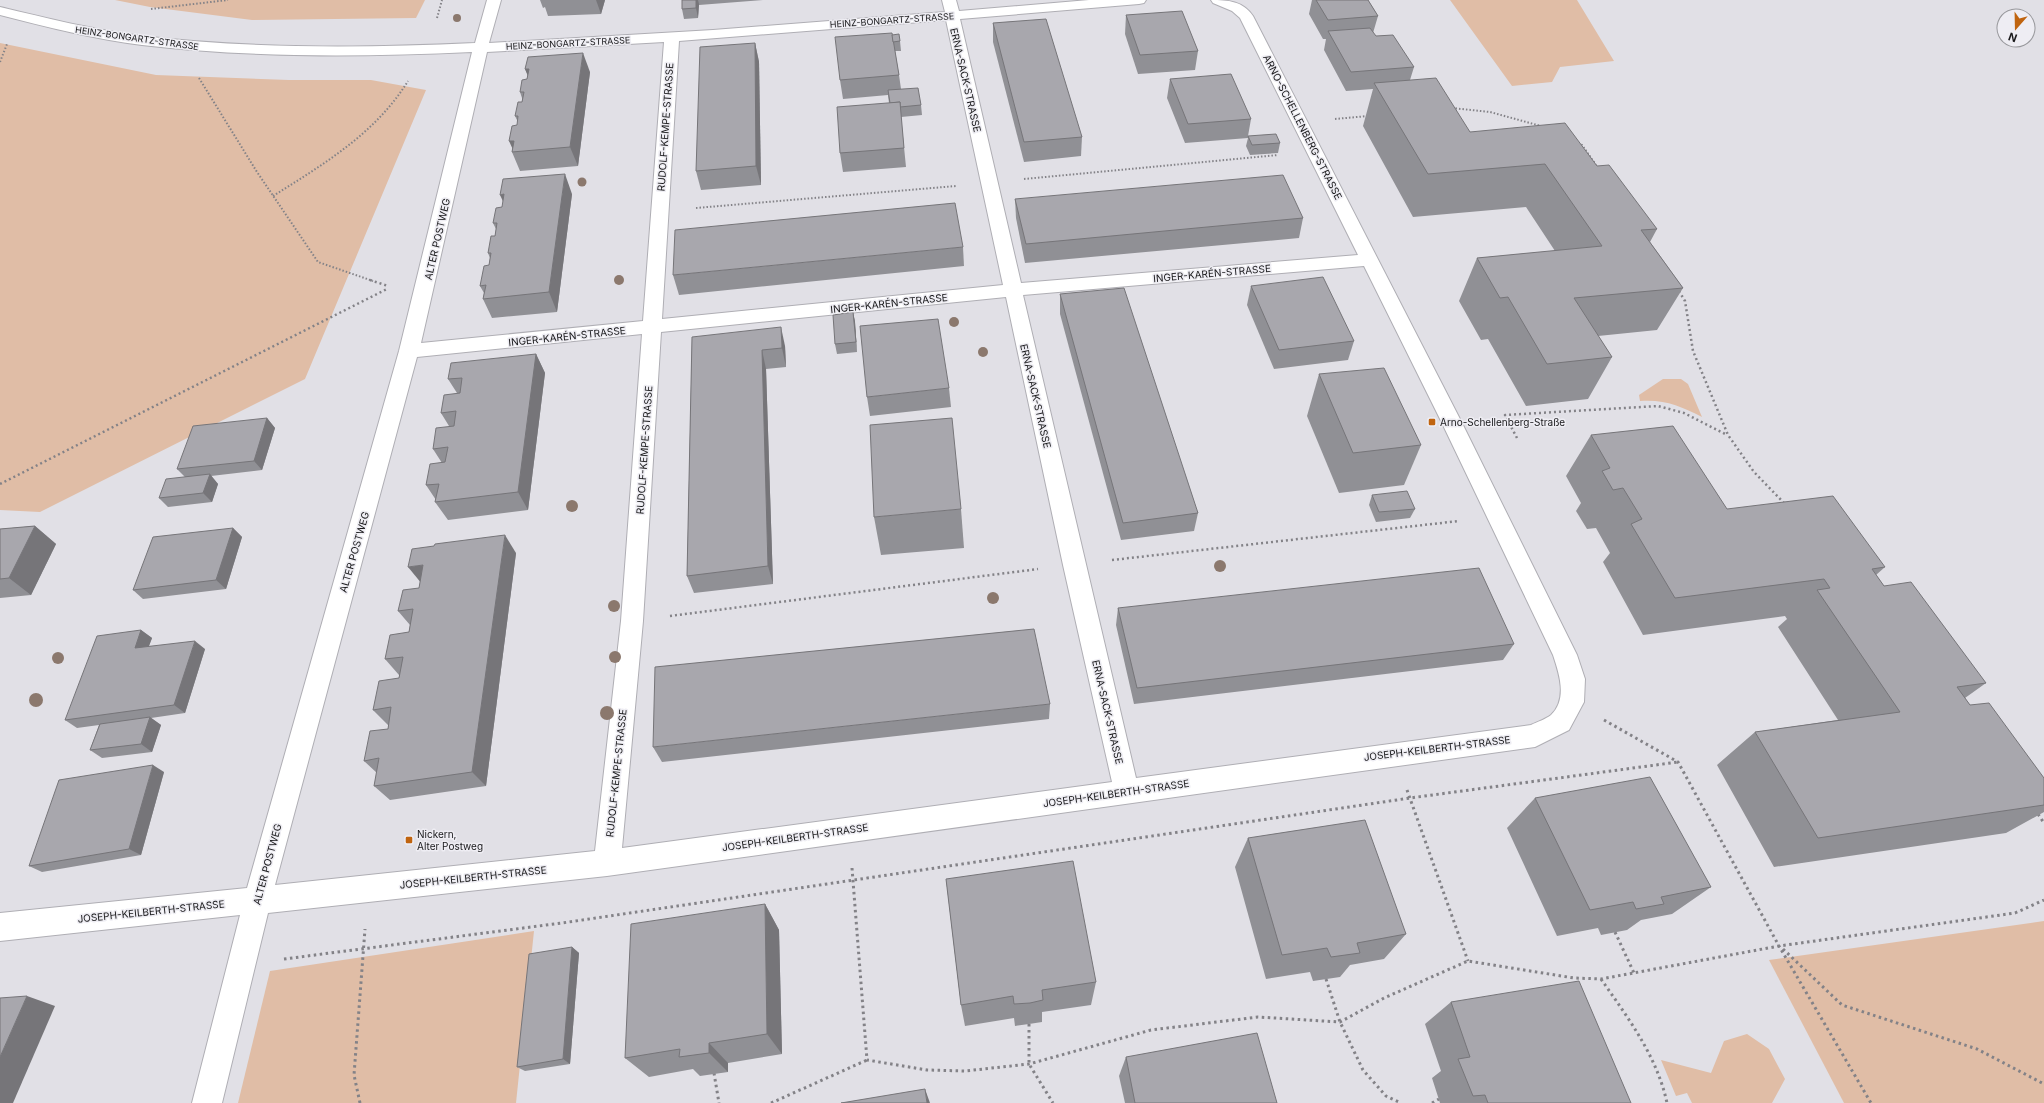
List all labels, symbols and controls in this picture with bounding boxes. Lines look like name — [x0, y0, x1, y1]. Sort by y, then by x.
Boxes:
north arrow — [1996, 8, 2036, 48]
street label: HEINZ-BONGARTZ-STRASSE — [829, 10, 955, 30]
street label: HEINZ-BONGARTZ-STRASSE — [75, 24, 199, 52]
street label: ERNA-SACK-STRASSE — [948, 27, 984, 133]
text: N — [2006, 29, 2019, 45]
street label: HEINZ-BONGARTZ-STRASSE — [505, 34, 631, 52]
street label: ARNO-SCHELLENBERG-STRASSE — [1261, 52, 1345, 202]
street label: RUDOLF-KEMPE-STRASSE — [655, 62, 675, 192]
street label: ALTER POSTWEG — [422, 197, 452, 281]
street label: INGER-KARÉN-STRASSE — [1153, 261, 1271, 284]
street label: INGER-KARÉN-STRASSE — [830, 290, 948, 315]
street label: INGER-KARÉN-STRASSE — [508, 323, 626, 348]
street label: ERNA-SACK-STRASSE — [1018, 343, 1054, 449]
street label: RUDOLF-KEMPE-STRASSE — [634, 385, 654, 515]
place label: Arno-Schellenberg-Straße — [1440, 416, 1565, 428]
marker: Arno-Schellenberg-Straße — [1427, 417, 1437, 427]
street label: ALTER POSTWEG — [337, 510, 371, 594]
street label: ERNA-SACK-STRASSE — [1090, 659, 1126, 765]
street label: RUDOLF-KEMPE-STRASSE — [603, 708, 629, 838]
street label: JOSEPH-KEILBERTH-STRASSE — [1363, 733, 1511, 763]
street label: JOSEPH-KEILBERTH-STRASSE — [1042, 777, 1190, 809]
street label: JOSEPH-KEILBERTH-STRASSE — [721, 821, 869, 853]
street label: ALTER POSTWEG — [250, 822, 284, 906]
place label: Nickern, Alter Postweg — [417, 828, 483, 852]
marker: Nickern, Alter Postweg — [404, 835, 414, 845]
street label: JOSEPH-KEILBERTH-STRASSE — [399, 863, 547, 891]
street label: JOSEPH-KEILBERTH-STRASSE — [77, 897, 225, 925]

